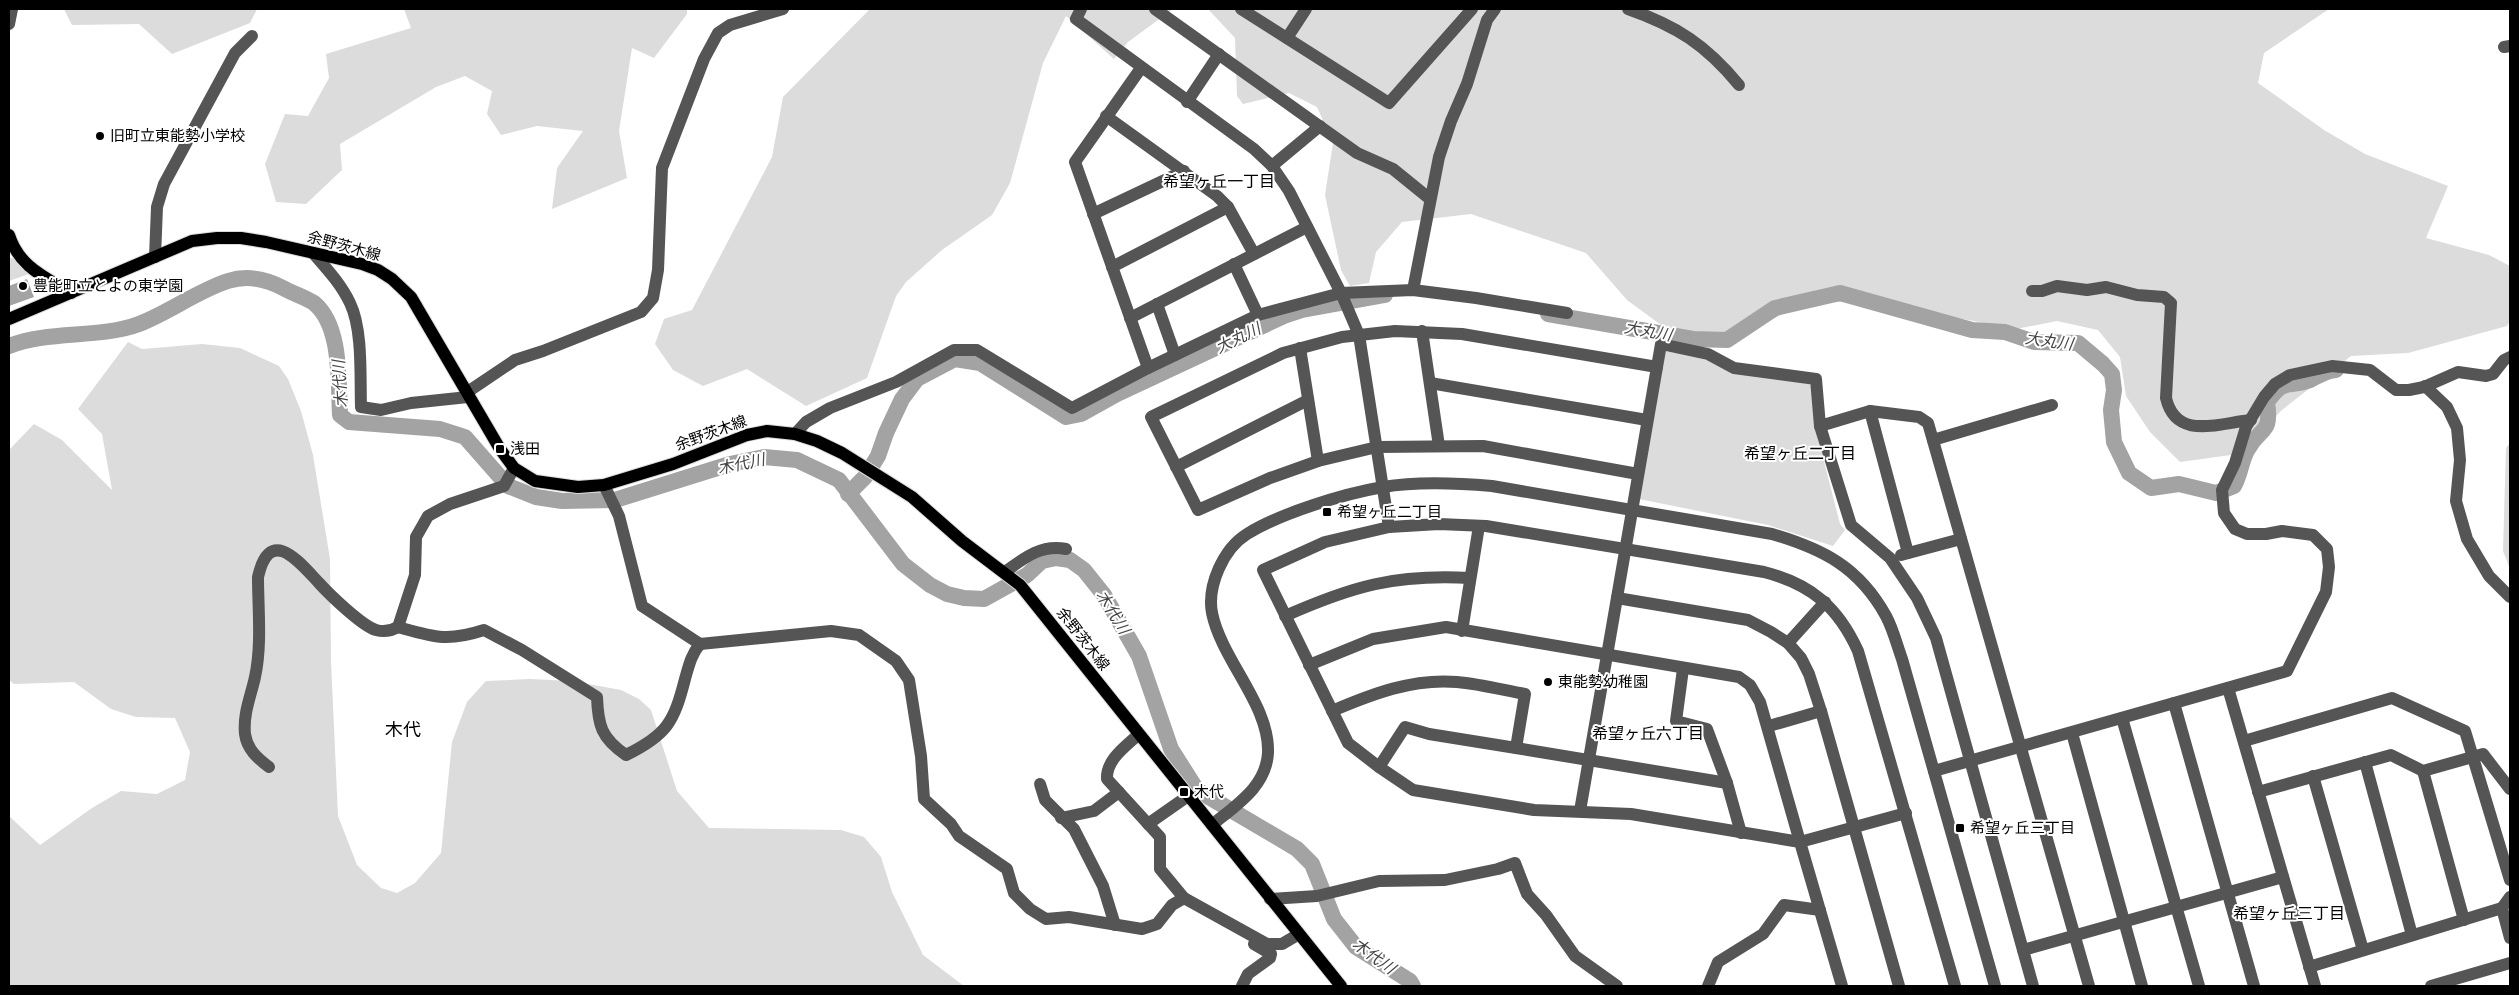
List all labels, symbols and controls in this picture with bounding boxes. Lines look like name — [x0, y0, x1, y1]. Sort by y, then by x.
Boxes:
place label: 旧町立東能勢小学校 — [110, 127, 245, 145]
marker: 旧町立東能勢小学校 — [94, 130, 106, 142]
district label: 希望ヶ丘一丁目 — [1163, 172, 1275, 191]
street label: 余野茨木線 — [305, 228, 383, 264]
place label: 豊能町立とよの東学園 — [33, 277, 183, 295]
marker: 豊能町立とよの東学園 — [17, 280, 29, 292]
water label: 大丸川 — [1623, 317, 1675, 345]
water label: 大丸川 — [1212, 318, 1266, 357]
water label: 大丸川 — [2024, 328, 2076, 354]
water label: 木代川 — [329, 357, 351, 409]
street label: 余野茨木線 — [673, 412, 749, 454]
place label: 浅田 — [510, 440, 540, 458]
marker: 浅田 — [494, 443, 506, 455]
district label: 希望ヶ丘二丁目 — [1744, 444, 1856, 463]
water label: 木代川 — [716, 449, 768, 478]
place label: 希望ヶ丘二丁目 — [1337, 503, 1442, 521]
marker: 希望ヶ丘二丁目 — [1321, 506, 1333, 518]
water label: 木代川 — [1092, 587, 1135, 639]
street label: 余野茨木線 — [1053, 604, 1113, 674]
place label: 東能勢幼稚園 — [1558, 673, 1648, 691]
marker: 東能勢幼稚園 — [1542, 676, 1554, 688]
district label: 木代 — [385, 719, 421, 740]
district label: 希望ヶ丘六丁目 — [1592, 724, 1704, 743]
place label: 木代 — [1194, 783, 1224, 801]
marker: 木代 — [1178, 786, 1190, 798]
place label: 希望ヶ丘三丁目 — [1970, 819, 2075, 837]
marker: 希望ヶ丘三丁目 — [1954, 822, 1966, 834]
district label: 希望ヶ丘三丁目 — [2233, 904, 2345, 923]
water label: 木代川 — [1349, 934, 1401, 979]

